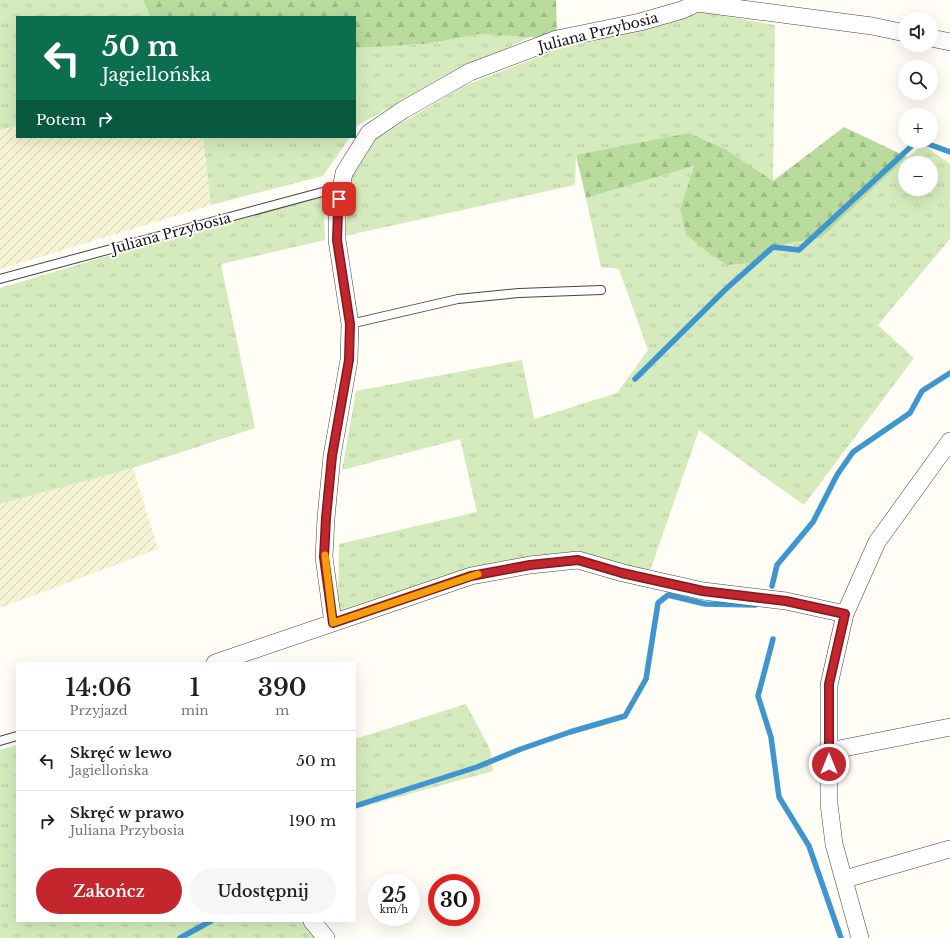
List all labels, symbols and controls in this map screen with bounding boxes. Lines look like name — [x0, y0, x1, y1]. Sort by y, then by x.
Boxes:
street label: Juliana Przybosia — [534, 8, 660, 56]
map controls — [898, 12, 938, 196]
button: sound — [898, 12, 938, 52]
text: 50 m — [102, 29, 178, 64]
icon: left — [36, 32, 88, 84]
button: search — [898, 60, 938, 100]
text: Jagiellońska — [102, 64, 211, 86]
icon: right — [94, 108, 116, 130]
button: + — [898, 108, 938, 148]
text: Potem — [36, 110, 86, 129]
button: − — [898, 156, 938, 196]
pin — [322, 182, 356, 216]
icon: arrive — [328, 188, 350, 210]
street label: Juliana Przybosia — [107, 208, 233, 258]
text: 14:06 — [65, 673, 132, 702]
text: 1 — [189, 673, 200, 702]
text: 390 — [258, 673, 307, 702]
text: Przyjazd — [70, 702, 127, 719]
text: min — [181, 702, 208, 719]
text: m — [275, 702, 289, 719]
text: Skręć w lewo — [70, 743, 172, 762]
position arrow — [808, 743, 850, 785]
icon: left — [36, 750, 58, 772]
text: 50 m — [296, 751, 336, 770]
text: Jagiellońska — [70, 762, 149, 779]
text: Skręć w prawo — [70, 803, 184, 822]
icon: right — [36, 810, 58, 832]
text: 190 m — [289, 811, 336, 830]
text: Juliana Przybosia — [70, 822, 184, 839]
button: Zakończ — [36, 868, 182, 914]
button: Udostępnij — [190, 868, 336, 914]
speed limit sign: 30 — [428, 874, 480, 926]
text: 25 — [382, 883, 406, 907]
text: km/h — [380, 903, 408, 916]

